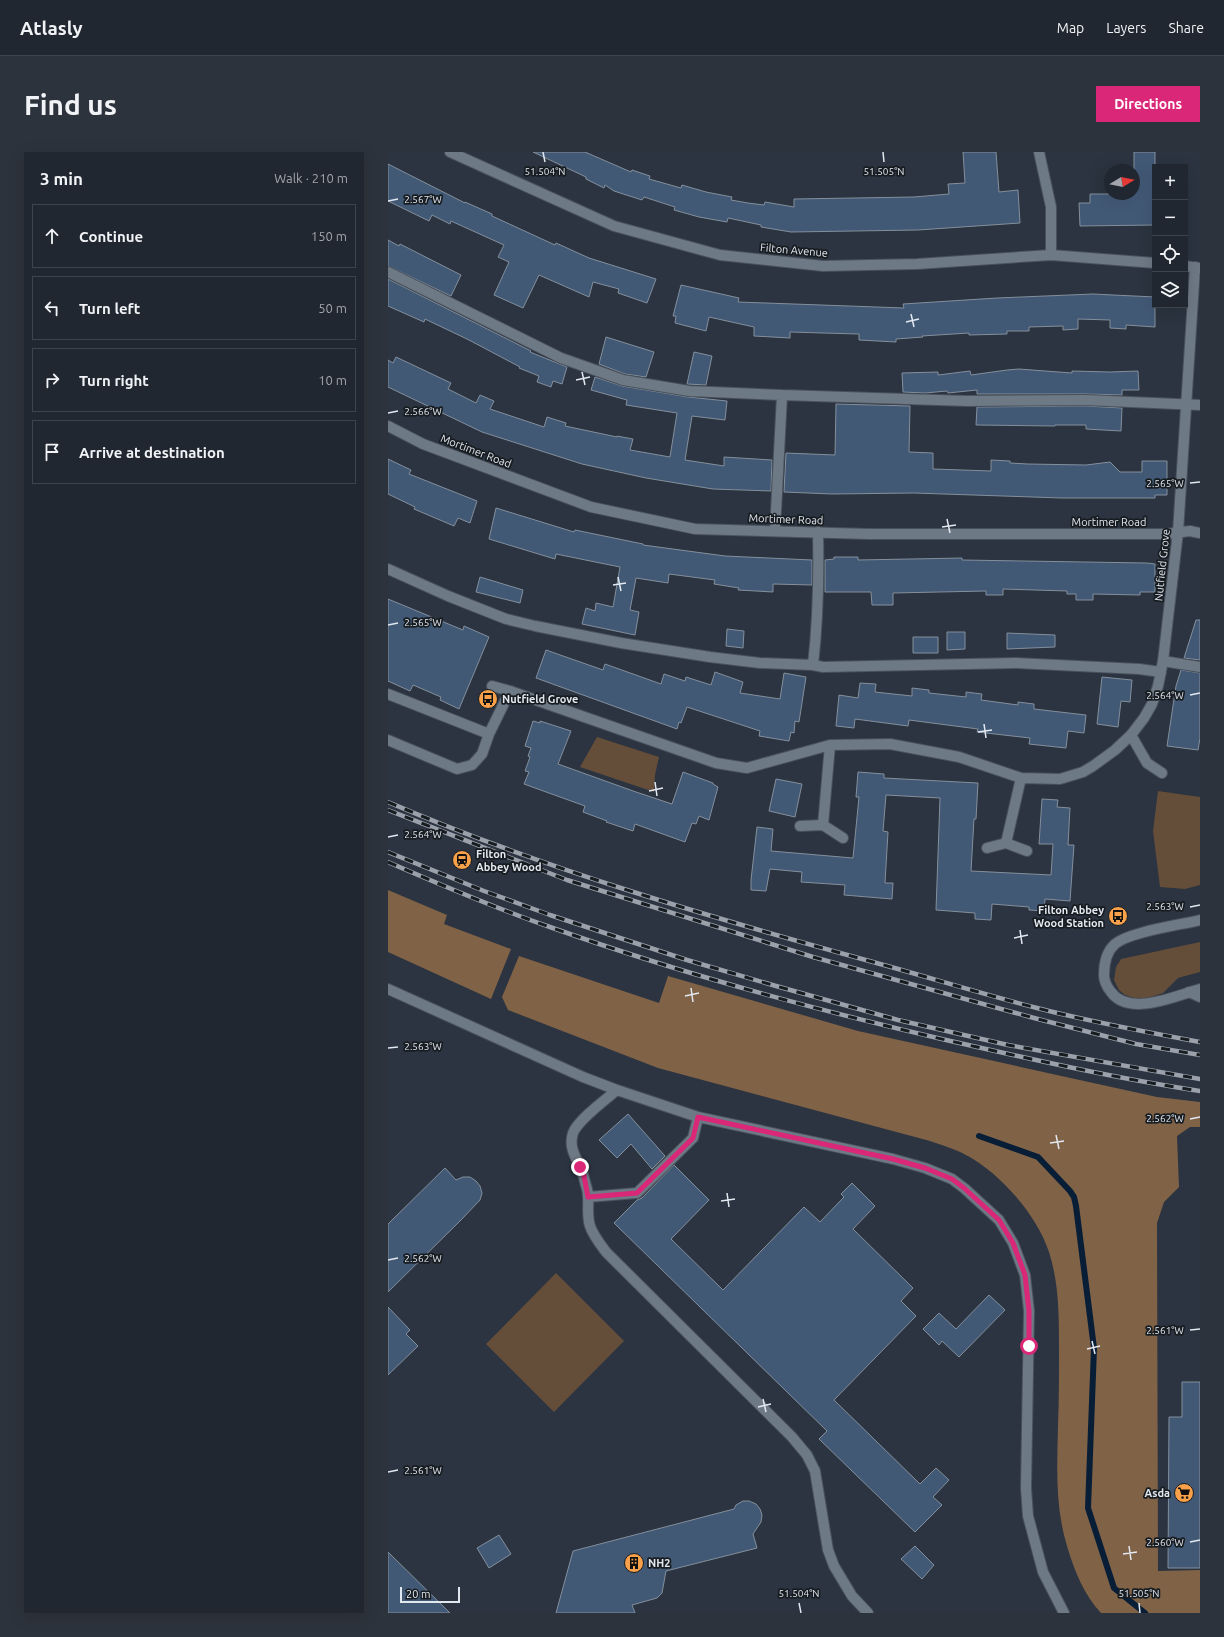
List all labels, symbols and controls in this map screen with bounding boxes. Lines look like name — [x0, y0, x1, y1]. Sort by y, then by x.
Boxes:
text: Atlasly — [20, 17, 83, 39]
text: Map — [1057, 20, 1084, 36]
text: Layers — [1106, 20, 1146, 36]
text: Share — [1168, 20, 1204, 36]
button: Directions — [1096, 86, 1200, 122]
text: Find us — [24, 89, 117, 120]
north arrow — [1104, 164, 1140, 200]
map controls — [1152, 164, 1188, 308]
button: + — [1152, 164, 1188, 200]
text: 51.504°N — [524, 166, 566, 177]
text: 51.505°N — [863, 166, 905, 177]
text: 3 min — [40, 169, 83, 188]
text: Walk · 210 m — [274, 171, 348, 185]
text: 2.567°W — [404, 194, 442, 205]
button: − — [1152, 200, 1188, 236]
icon: ahead — [41, 225, 63, 247]
text: Continue — [79, 228, 143, 245]
text: 150 m — [311, 229, 347, 243]
button: locate — [1152, 236, 1188, 272]
street label: Filton Avenue — [760, 241, 828, 259]
button: layers — [1152, 272, 1188, 308]
icon: left — [41, 297, 63, 319]
text: Turn left — [79, 300, 140, 317]
text: 50 m — [318, 301, 347, 315]
icon: right — [41, 369, 63, 391]
text: Turn right — [79, 372, 149, 389]
text: 10 m — [318, 373, 347, 387]
text: 2.566°W — [404, 406, 442, 417]
street label: Mortimer Road — [439, 432, 513, 470]
icon: arrive — [41, 441, 63, 463]
text: Arrive at destination — [79, 444, 225, 461]
text: 2.565°W — [1146, 478, 1184, 489]
street label: Mortimer Road — [748, 512, 824, 526]
street label: Mortimer Road — [1072, 516, 1146, 528]
street label: Nutfield Grove — [1152, 528, 1172, 602]
text: 2.565°W — [404, 617, 442, 628]
bus stop icon: Nutfield Grove — [477, 688, 499, 710]
text: 2.564°W — [1146, 690, 1184, 701]
place label: Nutfield Grove — [502, 693, 578, 705]
text: 2.564°W — [404, 829, 442, 840]
place label: Filton Abbey Wood — [476, 848, 542, 873]
station icon: Filton Abbey Wood — [451, 849, 473, 871]
text: 2.563°W — [1146, 901, 1184, 912]
place label: Filton Abbey Wood Station — [1034, 904, 1104, 929]
bus stop icon: Filton Abbey Wood Station — [1107, 905, 1129, 927]
text: 2.563°W — [404, 1041, 442, 1052]
text: 2.562°W — [1146, 1113, 1184, 1124]
route end — [571, 1158, 589, 1176]
text: 2.562°W — [404, 1253, 442, 1264]
text: 2.561°W — [1146, 1325, 1184, 1336]
route start — [1020, 1337, 1038, 1355]
text: 2.561°W — [404, 1465, 442, 1476]
supermarket icon: Asda — [1173, 1482, 1195, 1504]
place label: Asda — [1144, 1487, 1170, 1499]
text: 2.560°W — [1146, 1537, 1184, 1548]
building icon: NH2 — [623, 1552, 645, 1574]
place label: NH2 — [648, 1557, 670, 1569]
scale bar — [400, 1585, 460, 1604]
text: 20 m — [406, 1588, 430, 1600]
text: 51.504°N — [778, 1588, 820, 1599]
text: 51.505°N — [1118, 1588, 1160, 1599]

